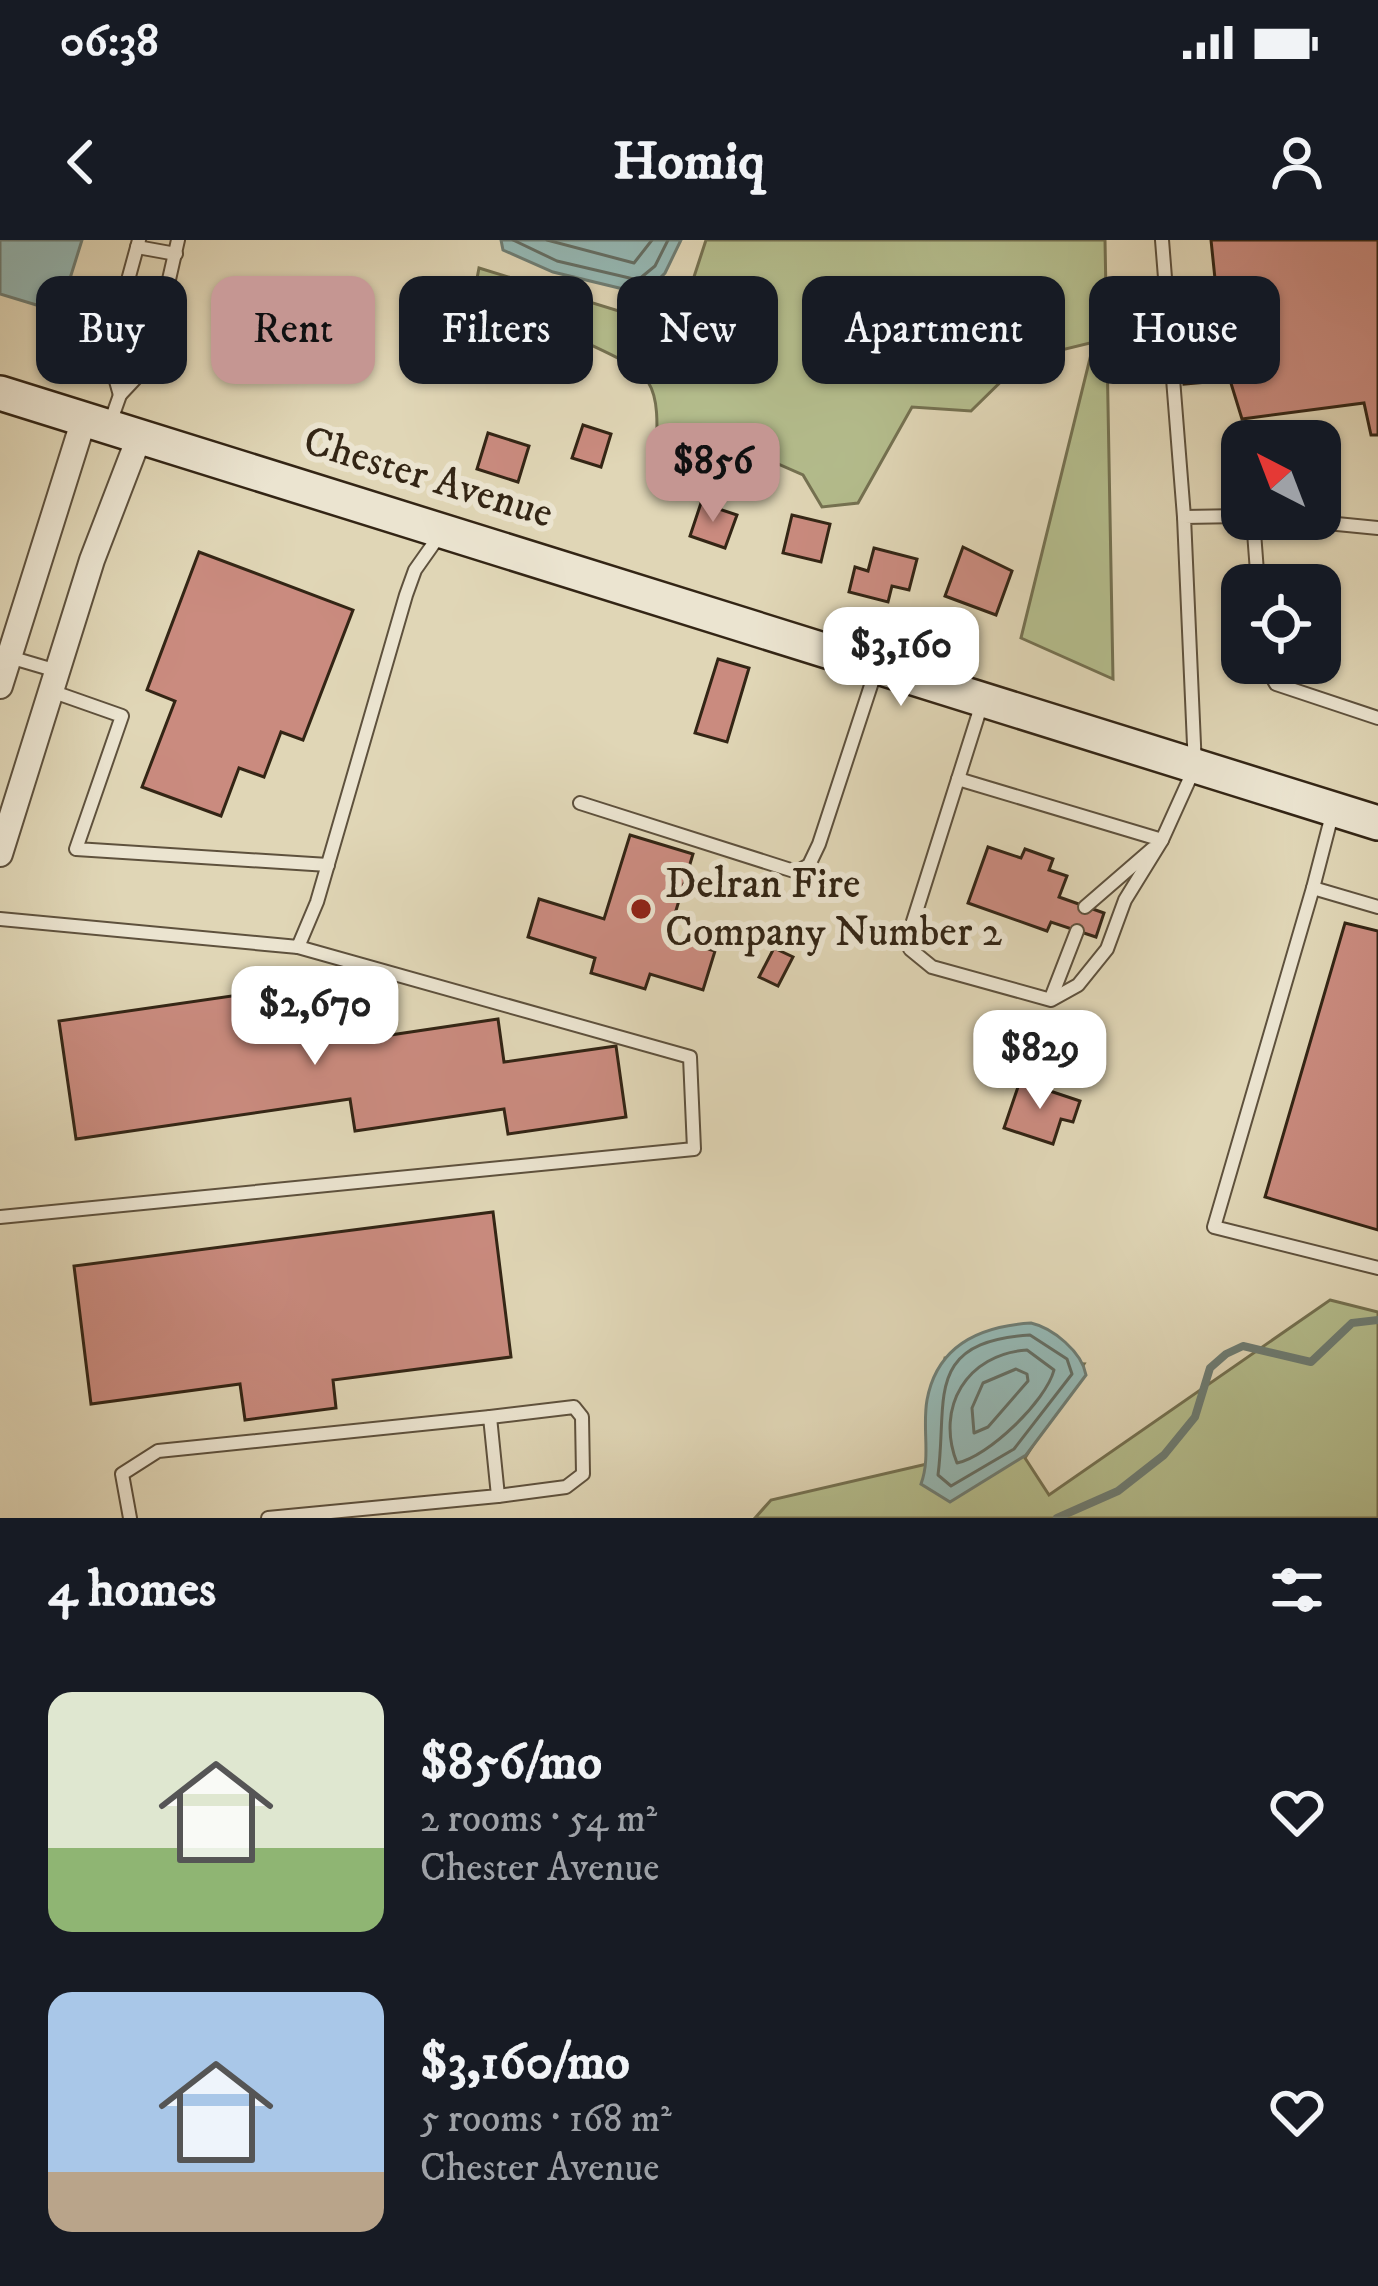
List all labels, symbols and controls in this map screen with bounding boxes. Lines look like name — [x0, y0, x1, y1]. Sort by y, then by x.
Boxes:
text: 06:38 — [60, 14, 159, 70]
icon: back — [48, 129, 114, 195]
text: Homiq — [613, 129, 765, 196]
icon: person — [1264, 129, 1330, 195]
chip: Buy — [36, 276, 187, 384]
chip: Rent — [211, 276, 375, 384]
chip: Filters — [399, 276, 593, 384]
chip: New — [617, 276, 778, 384]
chip: Apartment — [802, 276, 1065, 384]
chip: House — [1089, 276, 1280, 384]
street label: Chester Avenue — [297, 415, 559, 541]
north arrow — [1221, 420, 1341, 540]
map controls — [1221, 420, 1341, 684]
pin: $856 — [642, 423, 784, 525]
text: $856 — [673, 437, 753, 486]
button: locate — [1221, 564, 1341, 684]
pin: $3,160 — [803, 607, 999, 709]
text: $3,160 — [850, 621, 952, 670]
place label: Delran Fire Company Number 2 — [665, 859, 1002, 959]
marker: Delran Fire Company Number 2 — [628, 896, 654, 922]
pin: $2,670 — [217, 966, 413, 1068]
text: $2,670 — [258, 980, 372, 1029]
pin: $829 — [969, 1010, 1111, 1112]
text: $829 — [1000, 1024, 1080, 1073]
icon: filters — [1264, 1557, 1330, 1623]
text: 4 homes — [48, 1558, 216, 1622]
text: $856/mo — [420, 1731, 602, 1795]
icon: home — [144, 1740, 288, 1884]
icon: heart — [1264, 1779, 1330, 1845]
text: 2 rooms · 54 m² — [420, 1795, 657, 1844]
text: Chester Avenue — [420, 1844, 659, 1893]
text: $3,160/mo — [420, 2031, 630, 2095]
icon: home — [144, 2040, 288, 2184]
icon: heart — [1264, 2079, 1330, 2145]
text: 5 rooms · 168 m² — [420, 2095, 672, 2144]
text: Chester Avenue — [420, 2144, 659, 2193]

